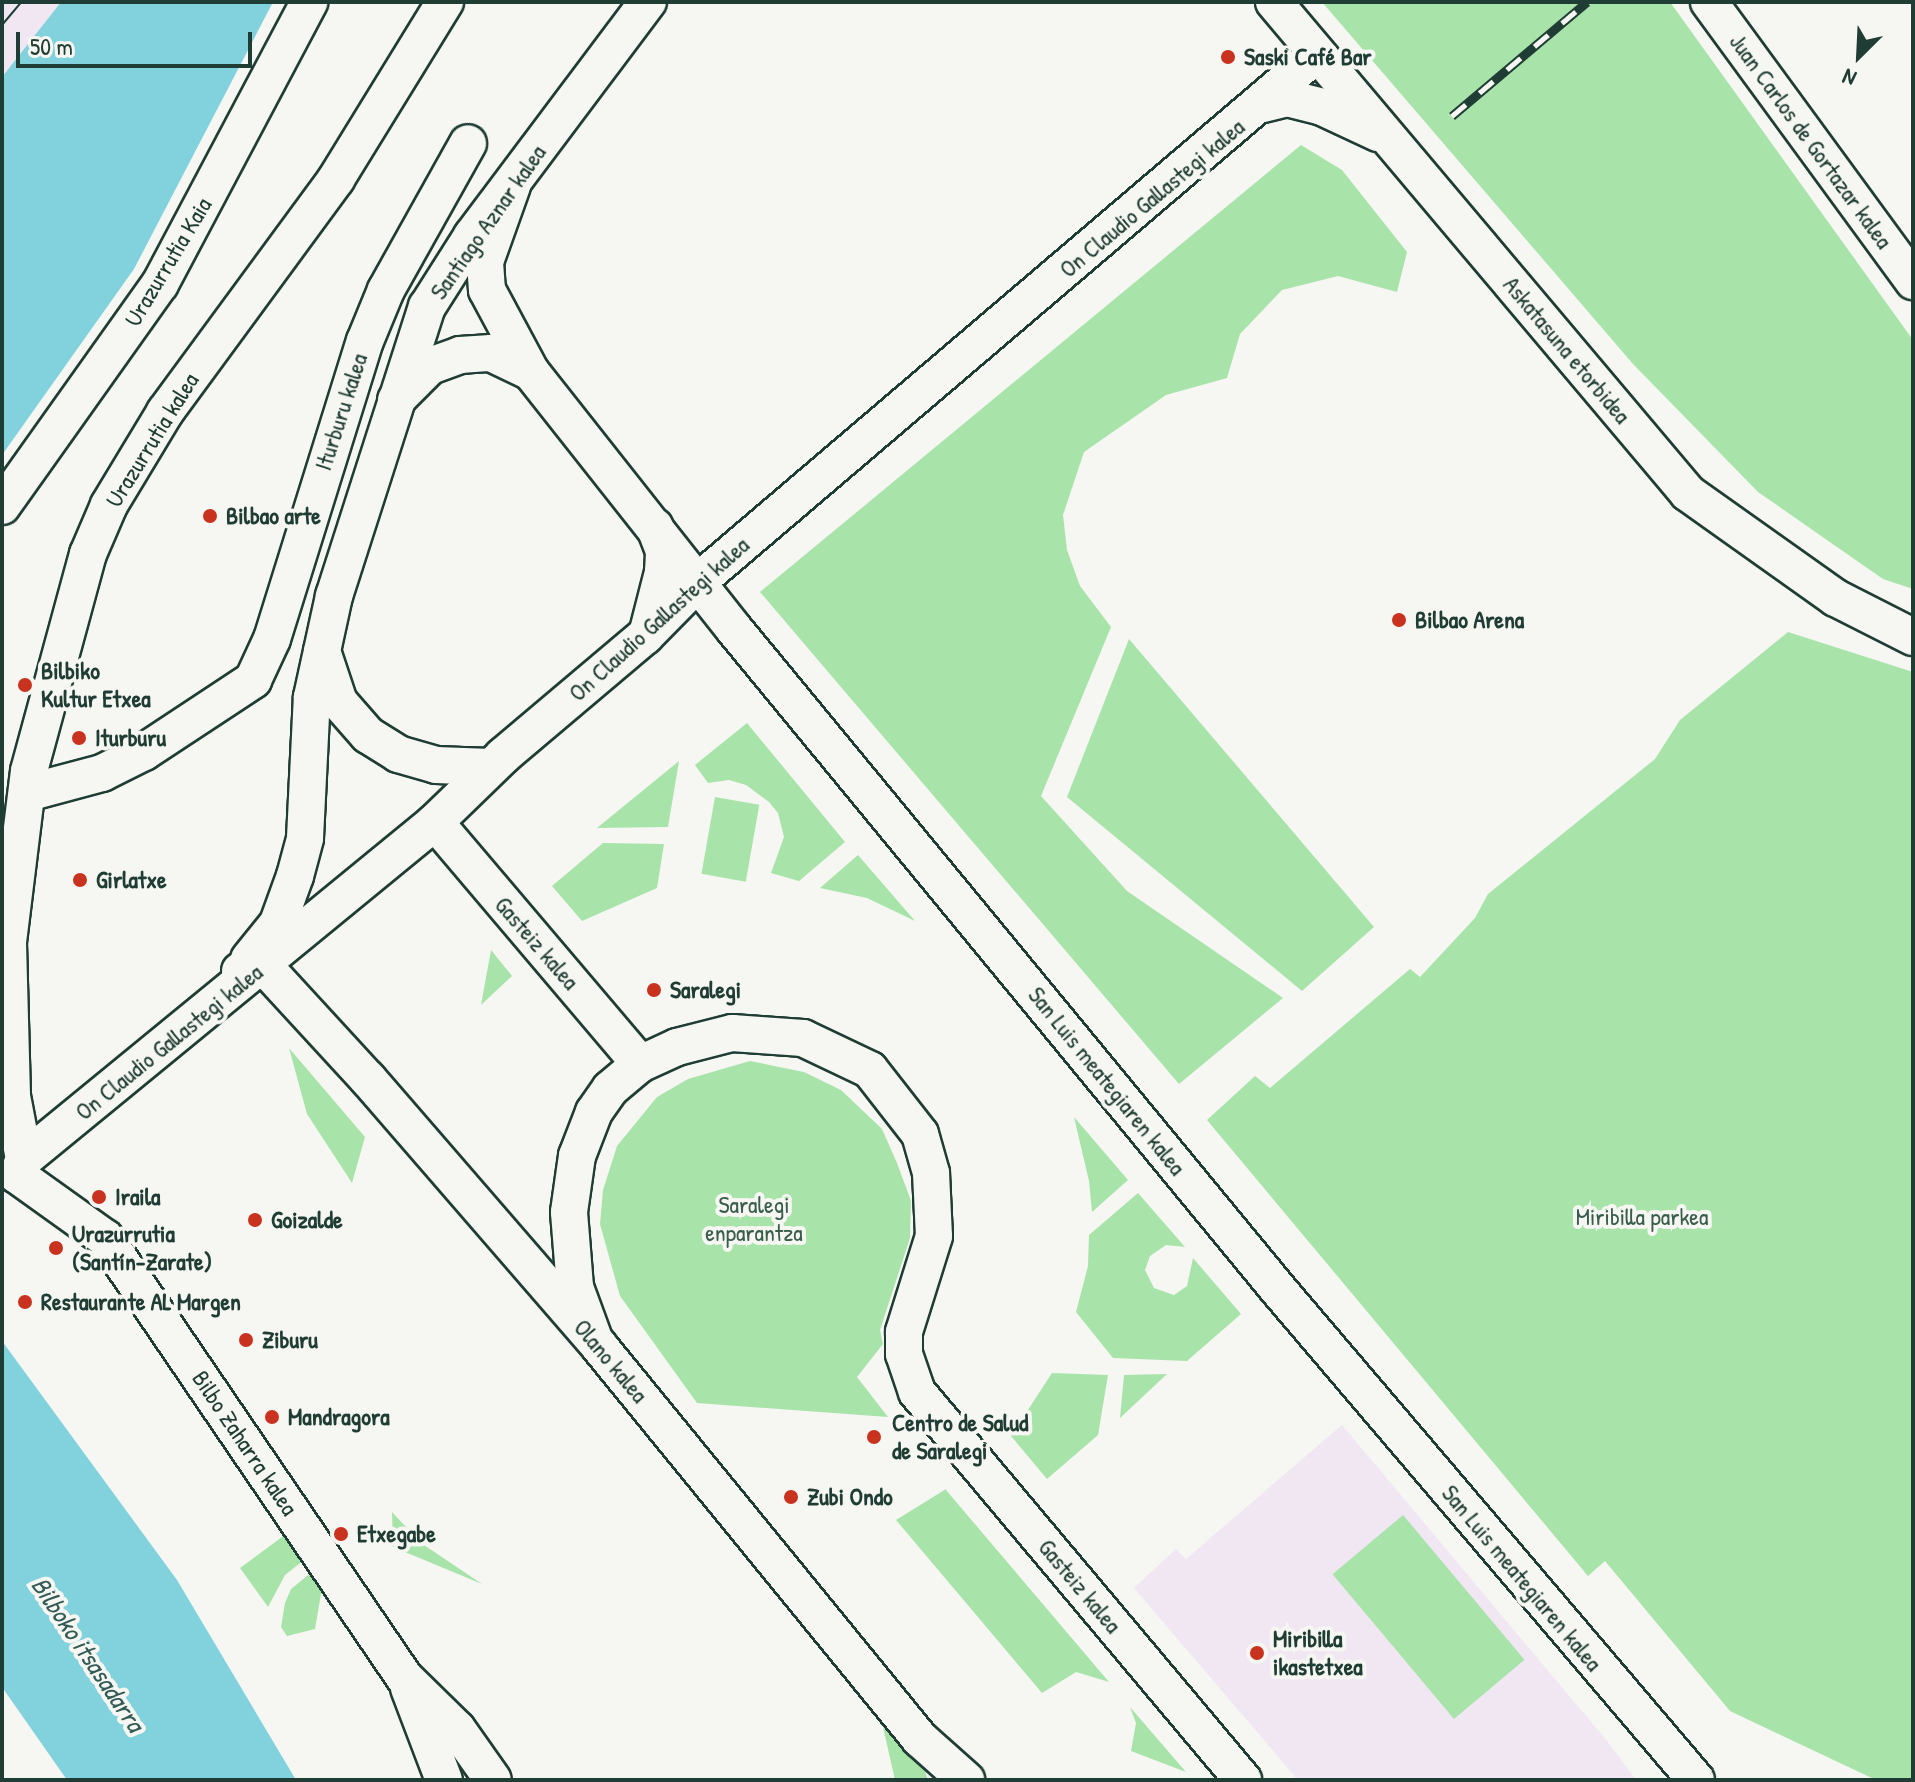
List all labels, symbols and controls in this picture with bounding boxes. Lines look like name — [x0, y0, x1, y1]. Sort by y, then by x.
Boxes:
scale bar — [20, 16, 256, 66]
north arrow — [1819, 16, 1899, 96]
street label: Juan Carlos de Gortazar kalea — [1723, 28, 1899, 254]
text: 50 m — [30, 30, 73, 62]
place label: Saski Café Bar — [1244, 43, 1372, 71]
marker: Saski Café Bar — [1219, 48, 1237, 66]
text: N — [1838, 62, 1861, 94]
street label: On Claudio Gallastegi kalea — [1054, 112, 1250, 284]
street label: Santiago Aznar kalea — [424, 139, 552, 305]
street label: Urazurrutia Kaia — [118, 192, 218, 332]
street label: Askatasuna etorbidea — [1497, 271, 1637, 429]
street label: Iturburu kalea — [309, 350, 373, 474]
street label: Urazurrutia kalea — [99, 367, 205, 513]
place label: Bilbao arte — [226, 502, 321, 530]
marker: Bilbao arte — [201, 507, 219, 525]
street label: On Claudio Gallastegi kalea — [563, 531, 755, 707]
place label: Bilbao Arena — [1415, 606, 1524, 634]
marker: Bilbao Arena — [1390, 611, 1408, 629]
place label: Bilbiko Kultur Etxea — [41, 657, 151, 713]
marker: Bilbiko Kultur Etxea — [16, 676, 34, 694]
place label: Iturburu — [95, 724, 166, 752]
marker: Iturburu — [70, 729, 88, 747]
place label: Girlatxe — [96, 866, 166, 894]
marker: Girlatxe — [71, 871, 89, 889]
street label: Gasteiz kalea — [489, 891, 585, 995]
street label: On Claudio Gallastegi kalea — [70, 958, 268, 1126]
place label: Saralegi — [670, 976, 741, 1004]
marker: Saralegi — [645, 981, 663, 999]
street label: San Luis meategiaren kalea — [1022, 981, 1192, 1181]
place label: Iraila — [115, 1183, 160, 1211]
marker: Iraila — [90, 1188, 108, 1206]
park label: Saralegi enparantza — [705, 1191, 803, 1247]
park label: Miribilla parkea — [1576, 1203, 1708, 1231]
place label: Goizalde — [271, 1206, 343, 1234]
marker: Goizalde — [246, 1211, 264, 1229]
place label: Urazurrutia (Santín-Zarate) — [72, 1220, 212, 1276]
marker: Urazurrutia (Santín-Zarate) — [47, 1239, 65, 1257]
place label: Restaurante AL Margen — [41, 1288, 241, 1316]
marker: Restaurante AL Margen — [16, 1293, 34, 1311]
street label: Olano kalea — [568, 1313, 654, 1409]
place label: Ziburu — [262, 1326, 318, 1354]
marker: Ziburu — [237, 1331, 255, 1349]
street label: Bilbo Zaharra kalea — [186, 1365, 304, 1521]
place label: Mandragora — [288, 1403, 390, 1431]
marker: Mandragora — [263, 1408, 281, 1426]
place label: Centro de Salud de Saralegi — [892, 1409, 1028, 1465]
marker: Centro de Salud de Saralegi — [863, 1426, 885, 1448]
street label: San Luis meategiaren kalea — [1436, 1479, 1608, 1677]
place label: Zubi Ondo — [807, 1483, 893, 1511]
marker: Zubi Ondo — [782, 1488, 800, 1506]
place label: Etxegabe — [357, 1520, 436, 1548]
marker: Etxegabe — [332, 1525, 350, 1543]
street label: Gasteiz kalea — [1032, 1533, 1128, 1639]
water label: Bilboko itsasadarra — [25, 1571, 151, 1737]
place label: Miribilla ikastetxea — [1273, 1625, 1363, 1681]
marker: Miribilla ikastetxea — [1248, 1644, 1266, 1662]

